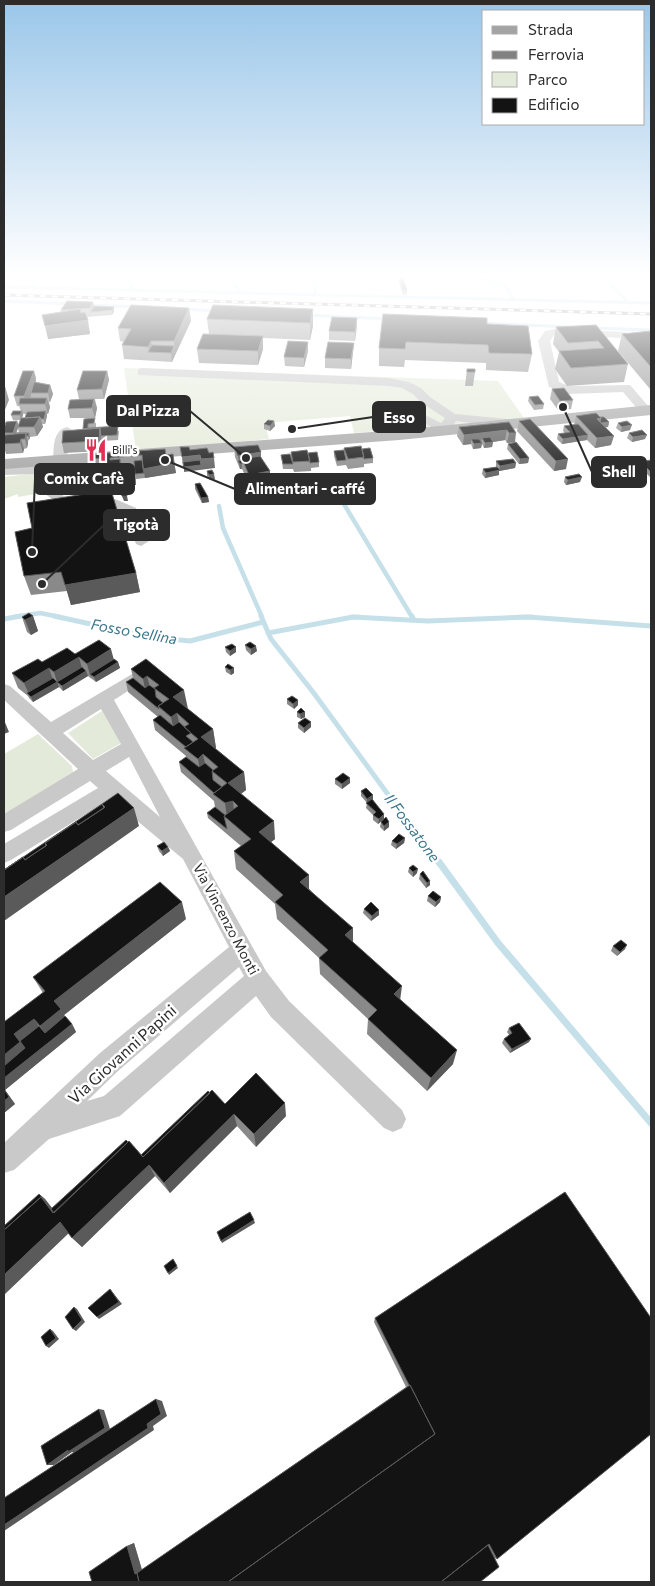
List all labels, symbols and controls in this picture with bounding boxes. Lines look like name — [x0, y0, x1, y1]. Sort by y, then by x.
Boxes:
legend — [482, 10, 645, 125]
text: Strada — [528, 20, 573, 38]
text: Ferrovia — [528, 45, 584, 63]
text: Parco — [528, 70, 567, 88]
text: Edificio — [528, 95, 579, 113]
callout: Dal Pizza — [107, 396, 190, 426]
text: Dal Pizza — [116, 401, 180, 419]
callout: Esso — [373, 402, 425, 432]
text: Esso — [383, 408, 415, 426]
restaurant icon: Billi's — [83, 437, 109, 463]
place label: Billi's — [112, 443, 138, 456]
callout: Shell — [592, 457, 646, 487]
text: Shell — [602, 462, 636, 480]
callout: Comix Cafè — [35, 464, 134, 494]
text: Comix Cafè — [44, 469, 124, 487]
callout: Alimentari - caffé — [235, 474, 375, 504]
text: Alimentari - caffé — [245, 479, 365, 497]
callout: Tigotà — [104, 510, 169, 540]
text: Tigotà — [113, 515, 159, 533]
water label: Fosso Sellina — [90, 615, 179, 647]
water label: Il Fossatone — [381, 790, 444, 865]
street label: Via Vincenzo Monti — [190, 860, 263, 977]
street label: Via Giovanni Papini — [64, 1000, 180, 1107]

